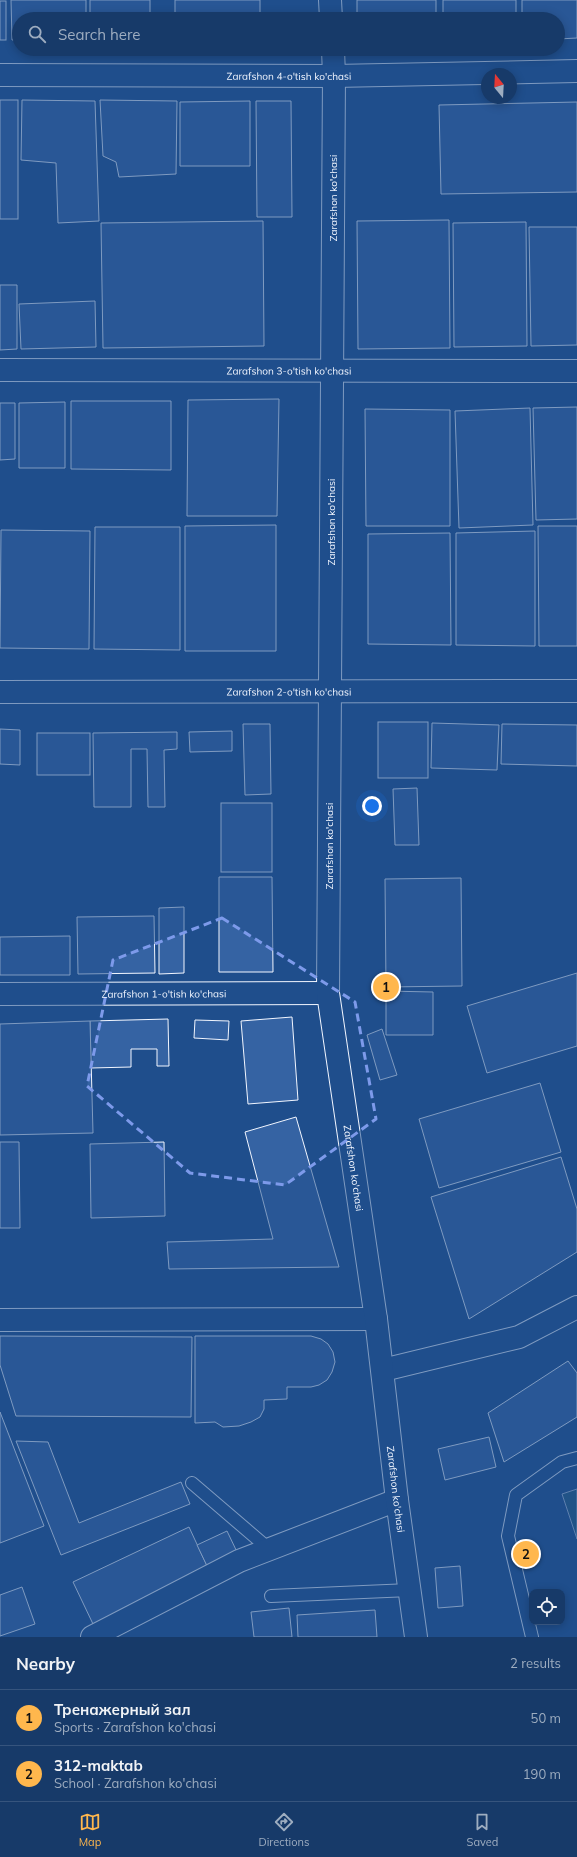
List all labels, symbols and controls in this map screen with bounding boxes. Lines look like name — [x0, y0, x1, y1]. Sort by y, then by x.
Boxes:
search box — [12, 12, 565, 56]
icon: search — [26, 23, 48, 45]
text: Search here — [58, 25, 140, 44]
north arrow — [481, 68, 517, 104]
street label: Zarafshon 4-o'tish ko'chasi — [227, 69, 352, 83]
street label: Zarafshon ko'chasi — [327, 155, 340, 241]
street label: Zarafshon 3-o'tish ko'chasi — [227, 364, 351, 377]
street label: Zarafshon ko'chasi — [325, 479, 338, 565]
street label: Zarafshon 2-o'tish ko'chasi — [227, 685, 351, 698]
your location — [362, 796, 382, 816]
street label: Zarafshon ko'chasi — [323, 803, 336, 889]
pin: 1 — [373, 972, 399, 1002]
street label: Zarafshon 1-o'tish ko'chasi — [102, 987, 226, 1000]
street label: Zarafshon ko'chasi — [341, 1124, 367, 1212]
street label: Zarafshon ko'chasi — [384, 1445, 408, 1533]
pin: 2 — [513, 1539, 539, 1569]
map controls — [529, 1589, 565, 1625]
button: locate — [529, 1589, 565, 1625]
text: Nearby — [16, 1653, 75, 1674]
text: 2 results — [510, 1655, 561, 1671]
text: Тренажерный зал — [54, 1700, 191, 1719]
text: 1 — [25, 1710, 33, 1726]
text: 50 m — [531, 1710, 561, 1726]
text: Sports · Zarafshon ko'chasi — [54, 1719, 216, 1735]
text: 312-maktab — [54, 1756, 143, 1775]
text: 2 — [25, 1766, 33, 1782]
text: 190 m — [523, 1766, 561, 1782]
text: School · Zarafshon ko'chasi — [54, 1775, 217, 1791]
tab: Map — [79, 1811, 101, 1849]
tab: Directions — [259, 1811, 309, 1849]
tab: Saved — [467, 1811, 498, 1849]

